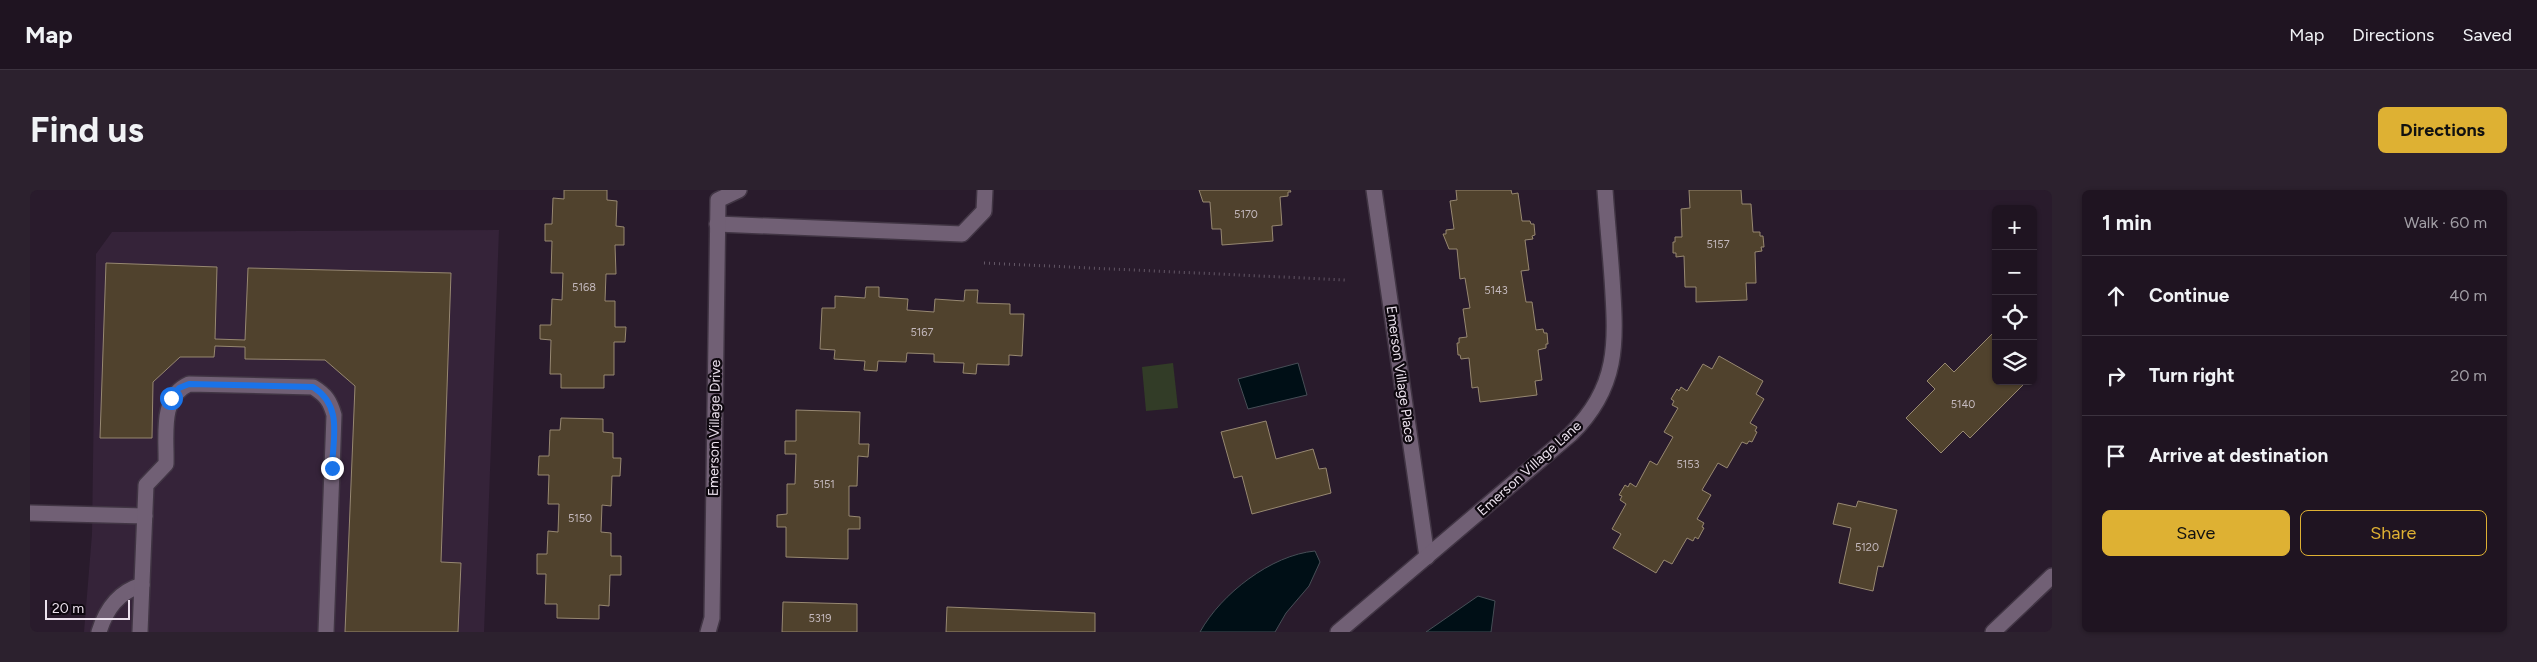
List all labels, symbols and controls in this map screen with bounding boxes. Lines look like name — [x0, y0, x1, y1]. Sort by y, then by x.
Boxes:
text: Map — [25, 20, 73, 49]
text: Map — [2289, 24, 2324, 46]
text: Directions — [2352, 24, 2434, 46]
text: Saved — [2462, 24, 2512, 46]
button: Directions — [2378, 107, 2507, 153]
text: Find us — [30, 109, 144, 151]
map controls — [1992, 205, 2037, 385]
button: + — [1992, 205, 2037, 250]
house number: 5170 — [1234, 208, 1258, 221]
text: 1 min — [2102, 210, 2152, 235]
text: Walk · 60 m — [2404, 213, 2487, 232]
house number: 5157 — [1706, 238, 1730, 251]
button: − — [1992, 250, 2037, 295]
house number: 5168 — [572, 281, 596, 294]
icon: ahead — [2102, 282, 2130, 310]
house number: 5143 — [1484, 284, 1508, 297]
text: Continue — [2149, 284, 2229, 307]
text: 40 m — [2449, 286, 2487, 305]
button: locate — [1992, 295, 2037, 340]
street label: Emerson Village Place — [1383, 305, 1419, 444]
house number: 5167 — [910, 326, 934, 339]
button: layers — [1992, 340, 2037, 385]
street label: Emerson Village Drive — [705, 359, 724, 496]
icon: right — [2102, 362, 2130, 390]
text: Turn right — [2149, 364, 2235, 387]
text: 20 m — [2450, 366, 2487, 385]
route start — [160, 387, 183, 410]
house number: 5140 — [1951, 398, 1975, 411]
street label: Emerson Village Lane — [1474, 417, 1585, 519]
icon: arrive — [2102, 442, 2130, 470]
text: Arrive at destination — [2149, 444, 2328, 467]
route end — [321, 457, 344, 480]
house number: 5153 — [1676, 458, 1700, 471]
house number: 5151 — [813, 478, 835, 491]
button: Save — [2102, 510, 2290, 556]
button: Share — [2300, 510, 2487, 556]
house number: 5150 — [568, 512, 592, 525]
house number: 5120 — [1855, 541, 1879, 554]
scale bar — [45, 597, 130, 620]
text: 20 m — [52, 600, 84, 617]
house number: 5319 — [808, 612, 832, 625]

